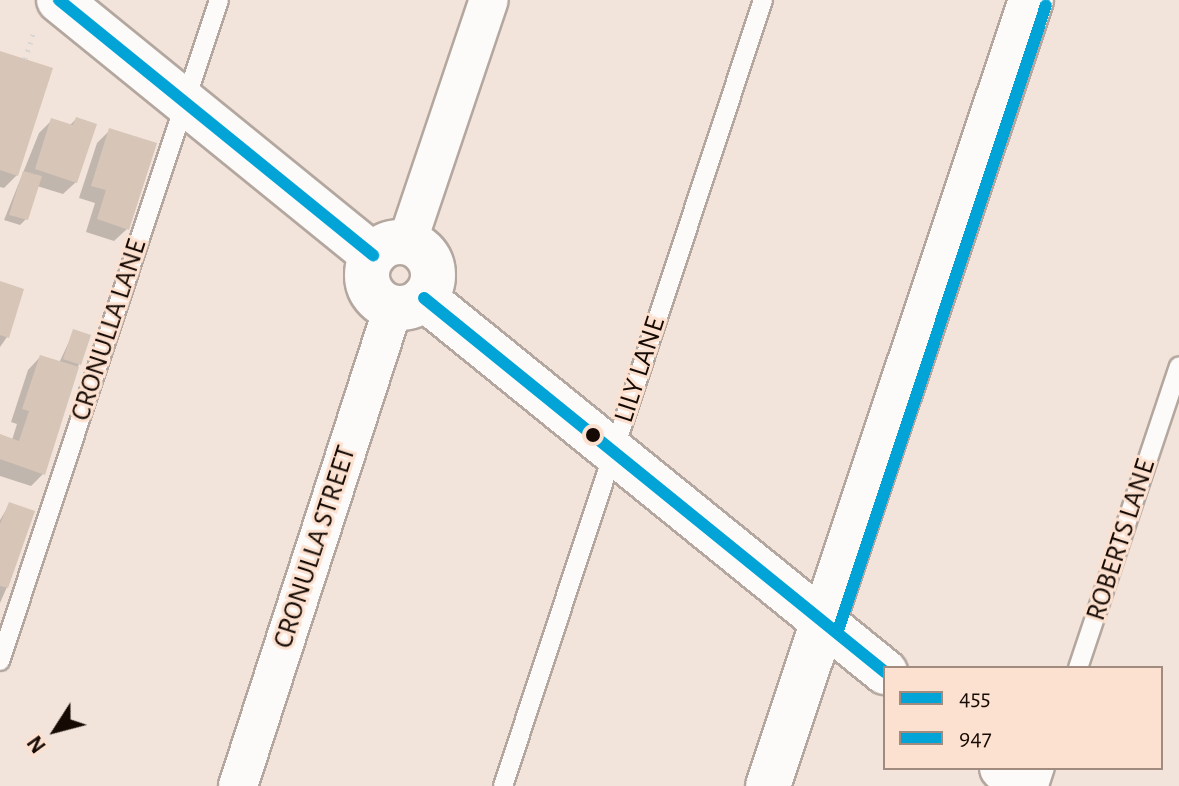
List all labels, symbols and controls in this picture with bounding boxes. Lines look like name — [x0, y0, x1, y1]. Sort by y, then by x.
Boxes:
street label: CRONULLA LANE — [64, 235, 154, 425]
street label: LILY LANE — [607, 313, 673, 427]
unlabelled marker — [585, 427, 601, 443]
street label: CRONULLA STREET — [266, 441, 364, 653]
street label: ROBERTS LANE — [1079, 455, 1163, 625]
legend — [883, 666, 1163, 770]
text: 455 — [959, 686, 991, 710]
north arrow — [16, 690, 96, 770]
text: 947 — [959, 726, 992, 750]
text: N — [23, 731, 50, 757]

